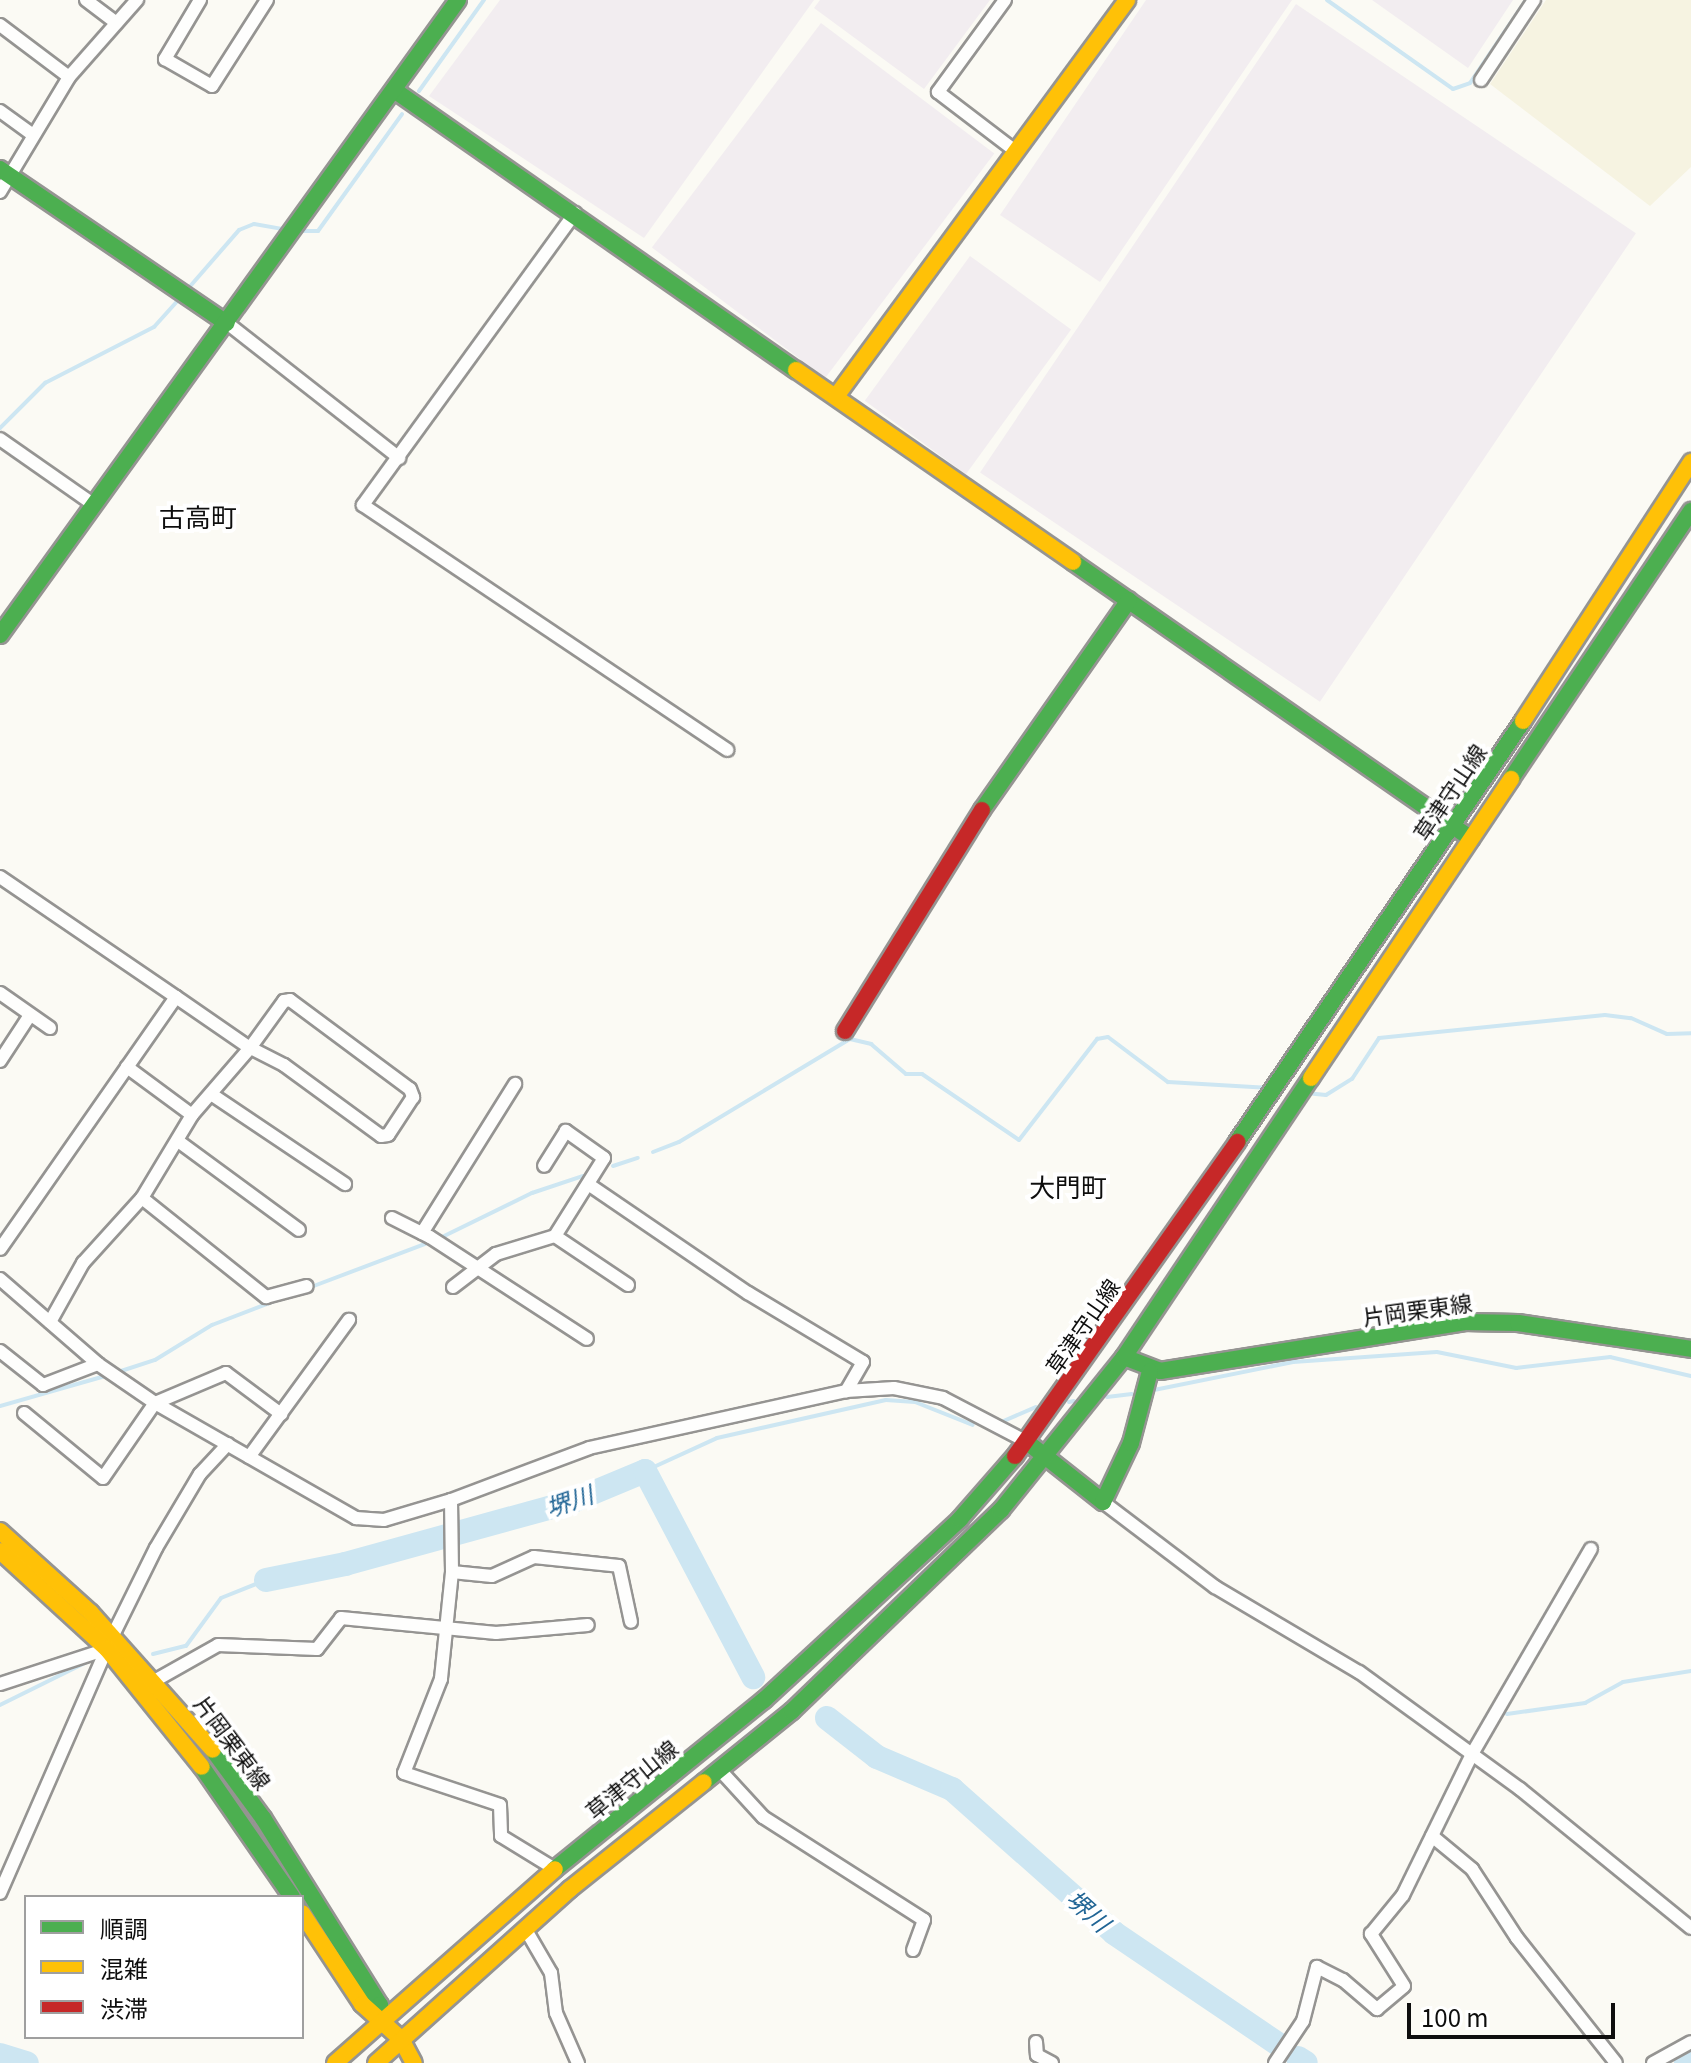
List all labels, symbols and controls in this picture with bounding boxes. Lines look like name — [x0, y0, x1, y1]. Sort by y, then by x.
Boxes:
district label: 古高町 — [159, 500, 237, 532]
street label: 草津守山線 — [1407, 739, 1491, 845]
district label: 大門町 — [1029, 1170, 1107, 1202]
street label: 草津守山線 — [1040, 1273, 1124, 1379]
street label: 片岡栗東線 — [1361, 1288, 1473, 1330]
water label: 堺川 — [542, 1479, 596, 1521]
street label: 片岡栗東線 — [189, 1690, 277, 1794]
street label: 草津守山線 — [580, 1734, 682, 1824]
water label: 堺川 — [1062, 1883, 1116, 1937]
legend — [24, 1895, 304, 2039]
text: 順調 — [100, 1910, 148, 1945]
text: 混雑 — [100, 1950, 148, 1985]
scale bar — [1411, 1987, 1619, 2037]
text: 渋滞 — [100, 1990, 148, 2025]
text: 100 m — [1421, 1999, 1489, 2034]

